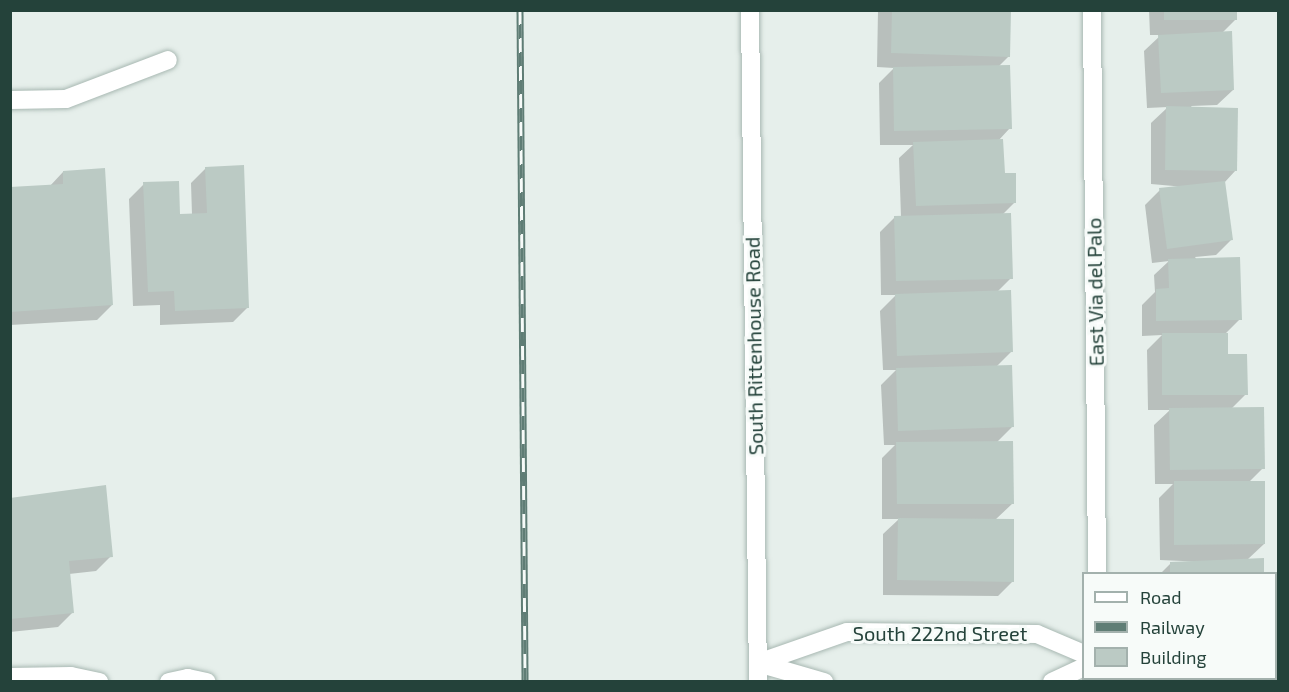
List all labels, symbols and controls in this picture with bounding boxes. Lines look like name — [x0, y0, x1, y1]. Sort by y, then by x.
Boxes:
street label: East Via del Palo — [1082, 217, 1108, 367]
street label: South Rittenhouse Road — [740, 237, 768, 455]
legend — [1082, 572, 1277, 680]
text: Road — [1140, 586, 1181, 608]
text: Railway — [1140, 616, 1205, 638]
street label: South 222nd Street — [853, 621, 1027, 645]
text: Building — [1140, 646, 1207, 668]

